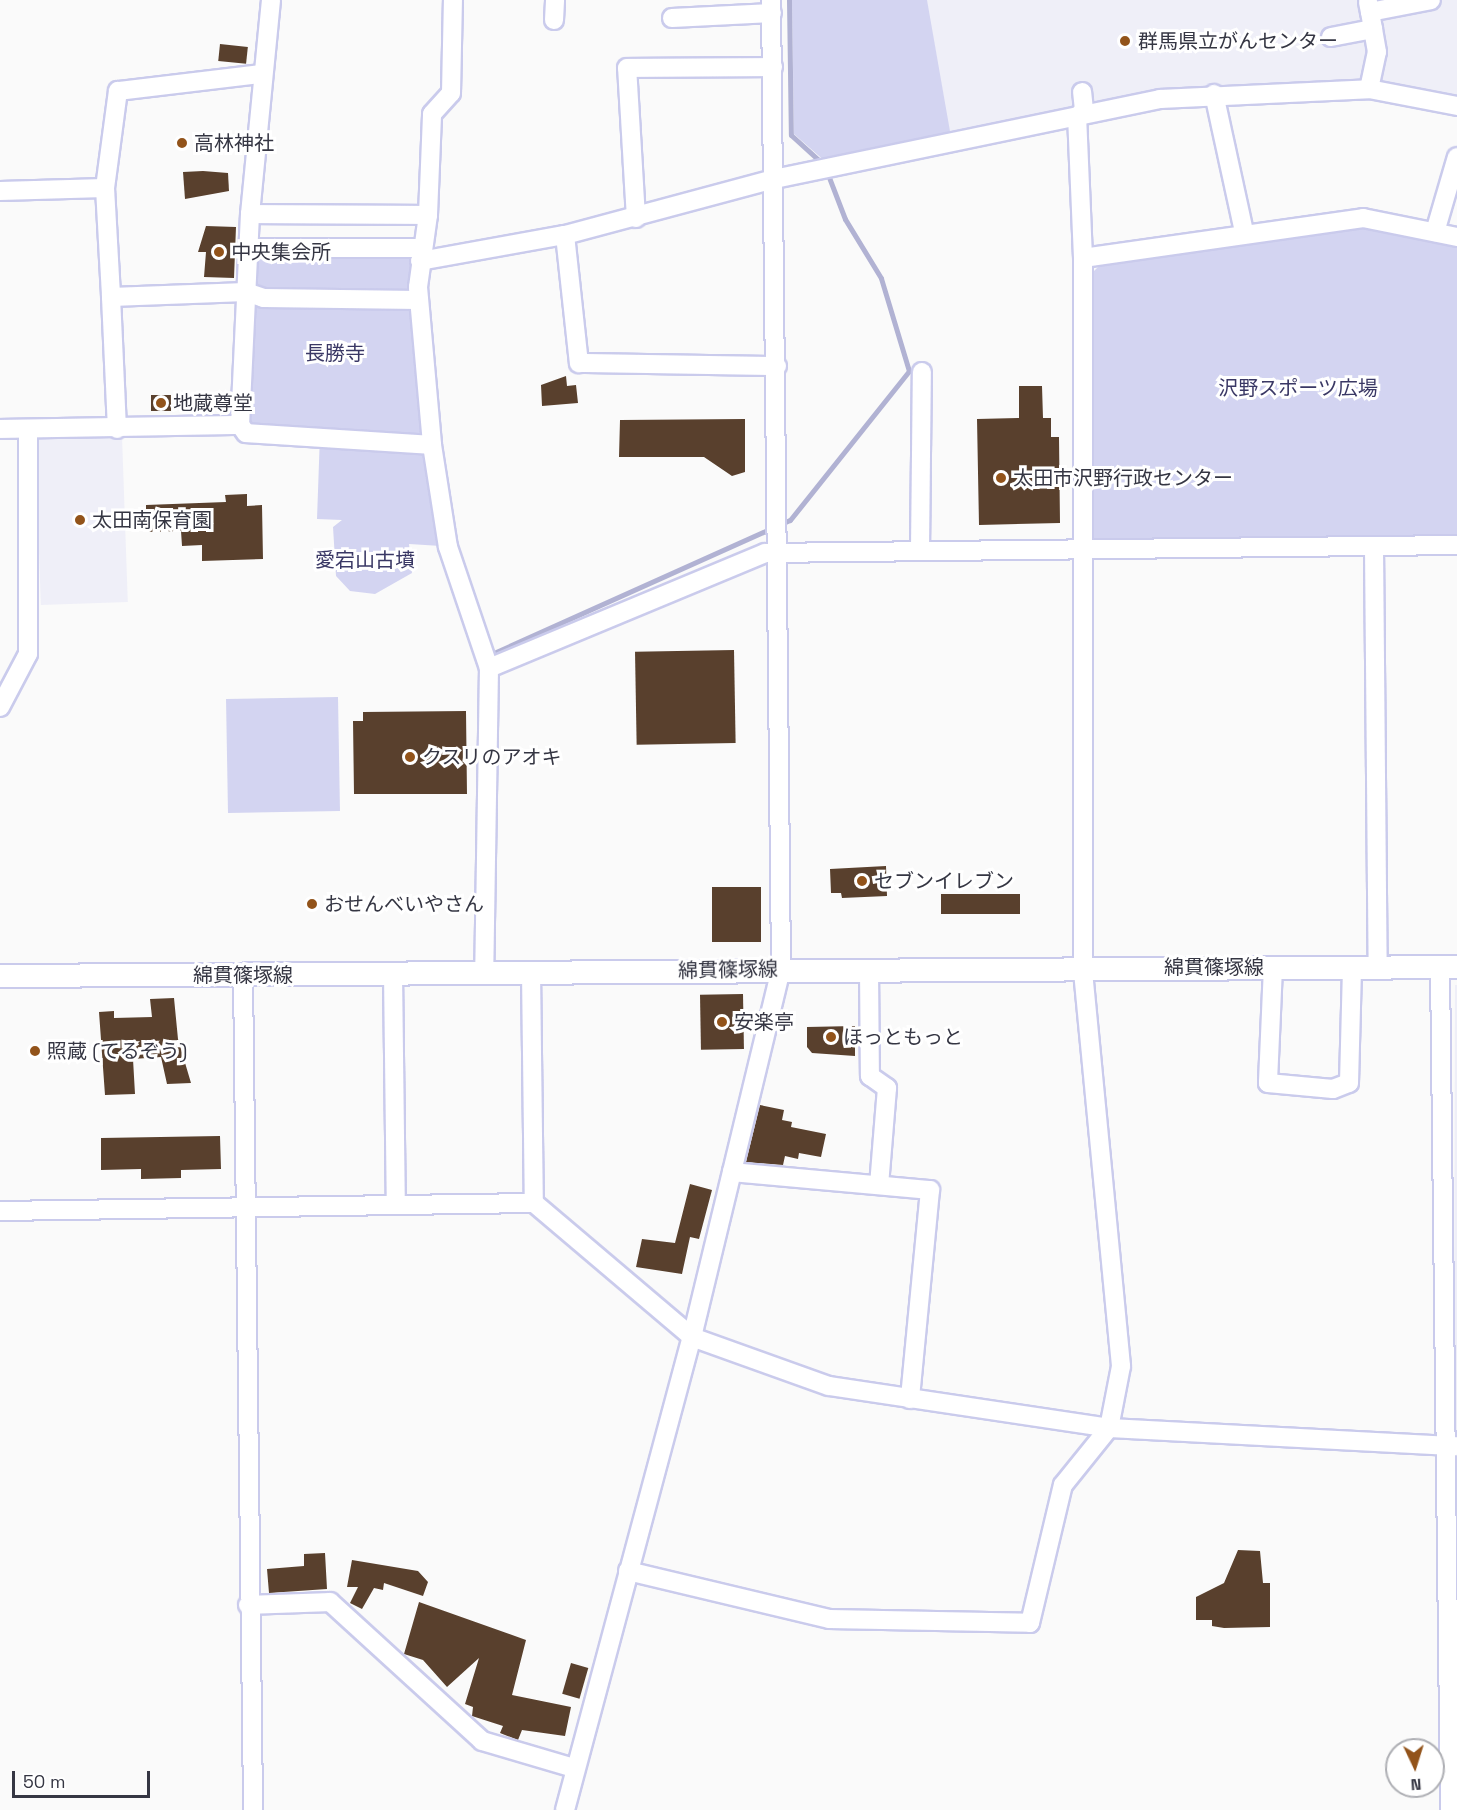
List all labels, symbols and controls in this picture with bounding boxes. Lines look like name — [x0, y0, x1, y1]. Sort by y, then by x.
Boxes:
place label: 群馬県立がんセンター — [1138, 29, 1338, 53]
marker: 群馬県立がんセンター — [1116, 32, 1134, 50]
place label: 高林神社 — [194, 131, 274, 155]
marker: 高林神社 — [175, 136, 189, 150]
place label: 中央集会所 — [231, 240, 331, 264]
marker: 中央集会所 — [212, 245, 226, 259]
park label: 長勝寺 — [305, 341, 365, 365]
park label: 沢野スポーツ広場 — [1218, 376, 1378, 400]
place label: 地蔵尊堂 — [173, 391, 253, 415]
marker: 地蔵尊堂 — [154, 396, 168, 410]
place label: 太田市沢野行政センター — [1013, 466, 1233, 490]
marker: 太田市沢野行政センター — [994, 471, 1008, 485]
place label: 太田南保育園 — [92, 508, 212, 532]
marker: 太田南保育園 — [73, 513, 87, 527]
park label: 愛宕山古墳 — [315, 548, 415, 572]
place label: クスリのアオキ — [422, 745, 562, 769]
marker: クスリのアオキ — [403, 750, 417, 764]
place label: セブンイレブン — [874, 869, 1014, 893]
marker: セブンイレブン — [855, 874, 869, 888]
place label: おせんべいやさん — [324, 892, 484, 916]
marker: おせんべいやさん — [305, 897, 319, 911]
street label: 綿貫篠塚線 — [1164, 955, 1264, 979]
street label: 綿貫篠塚線 — [678, 957, 778, 983]
street label: 綿貫篠塚線 — [193, 963, 293, 987]
place label: 安楽亭 — [734, 1010, 794, 1034]
marker: 安楽亭 — [715, 1015, 729, 1029]
place label: ほっともっと — [843, 1025, 963, 1049]
marker: ほっともっと — [824, 1030, 838, 1044]
place label: 照蔵 (てるぞう) — [47, 1039, 187, 1063]
marker: 照蔵 (てるぞう) — [28, 1044, 42, 1058]
north arrow — [1385, 1738, 1445, 1798]
scale bar — [15, 1759, 153, 1797]
text: 50 m — [23, 1770, 65, 1793]
text: N — [1410, 1774, 1422, 1795]

